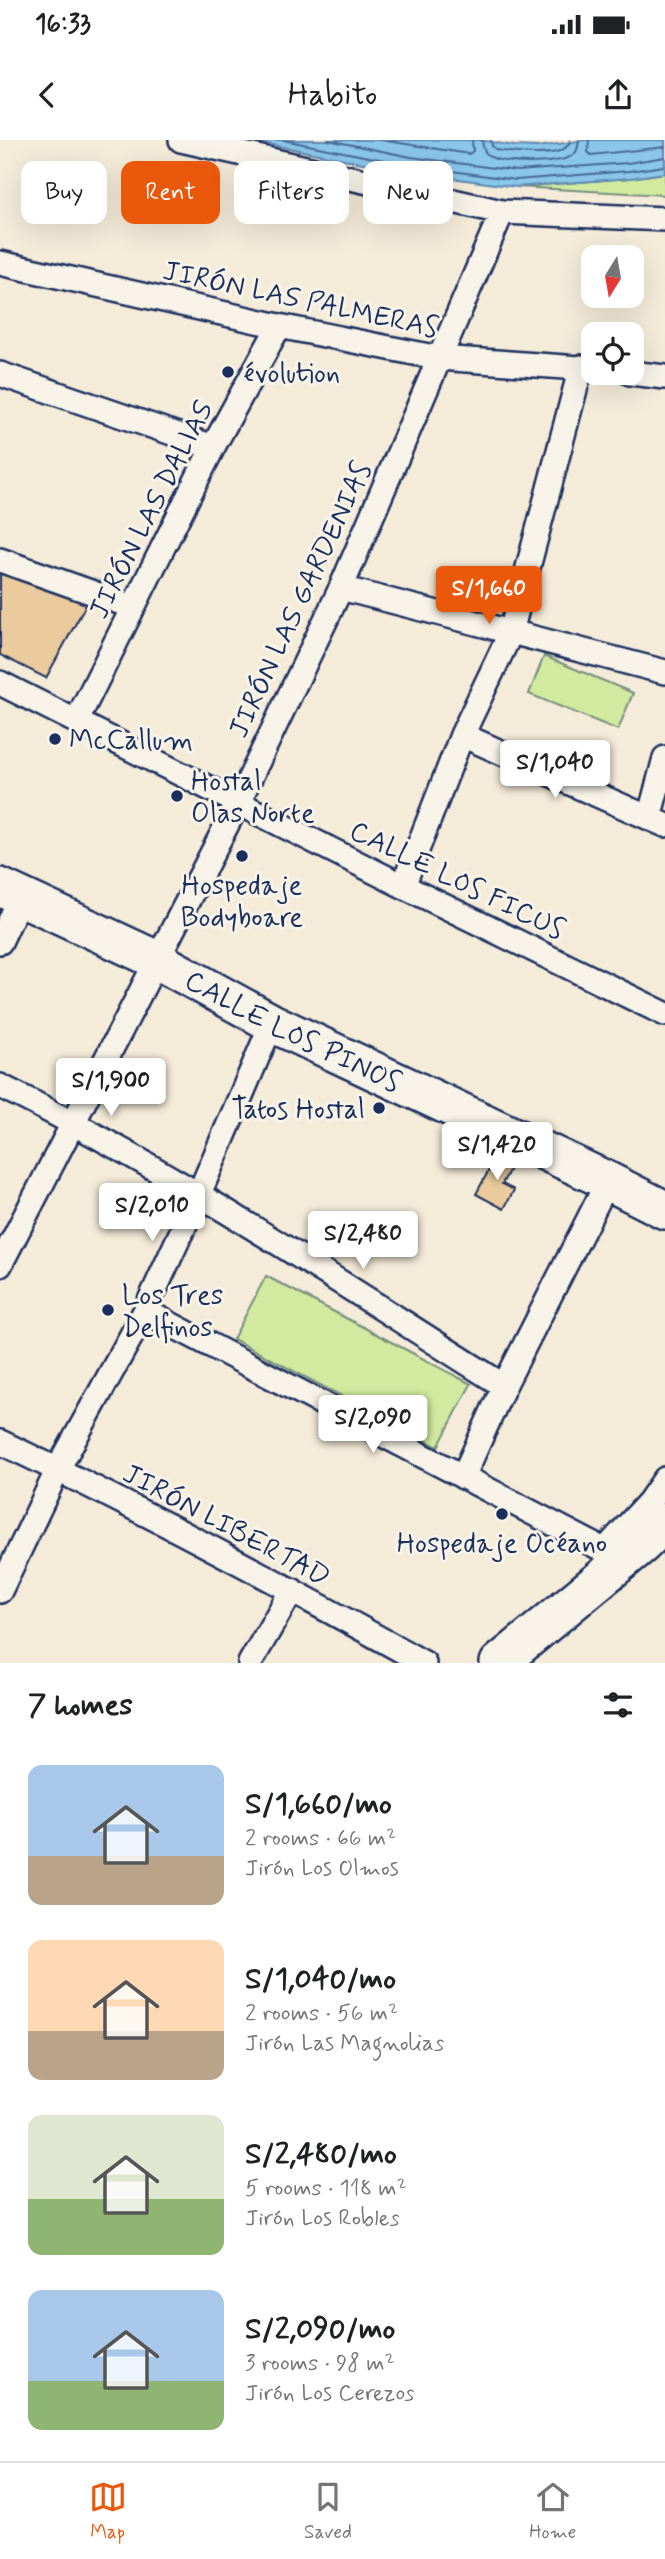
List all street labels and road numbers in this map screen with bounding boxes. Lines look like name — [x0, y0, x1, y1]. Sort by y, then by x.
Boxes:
street label: JIRÓN LAS PALMERAS — [159, 253, 442, 348]
street label: JIRÓN LAS DALIAS — [81, 395, 223, 625]
street label: JIRÓN LAS GARDENIAS — [221, 456, 382, 744]
street label: CALLE LOS FICUS — [343, 813, 571, 949]
street label: CALLE LOS PINOS — [178, 963, 407, 1102]
street label: JIRÓN LIBERTAD — [116, 1456, 336, 1596]

